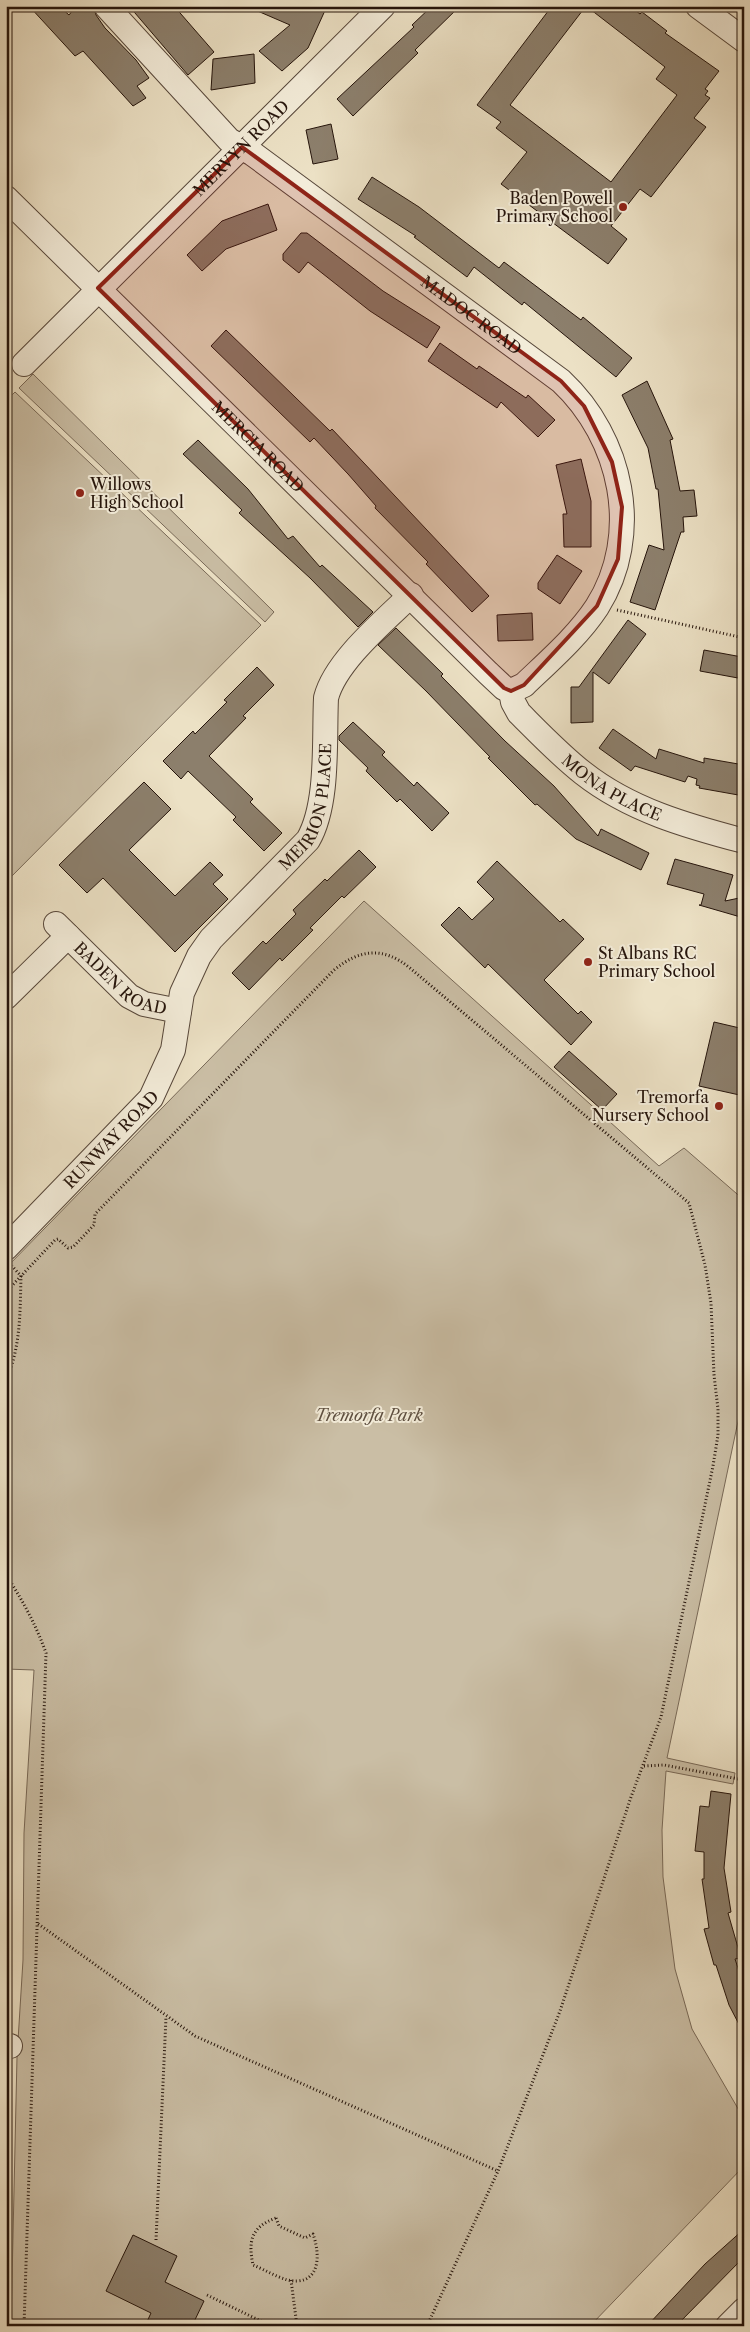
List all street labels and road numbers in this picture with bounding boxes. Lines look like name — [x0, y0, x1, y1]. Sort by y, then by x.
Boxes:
street label: MERVYN ROAD — [188, 96, 293, 200]
street label: MADOC ROAD — [417, 271, 526, 359]
street label: MERCIA ROAD — [208, 397, 309, 496]
street label: MEIRION PLACE — [274, 743, 335, 874]
street label: MONA PLACE — [558, 750, 665, 825]
street label: BADEN ROAD — [70, 938, 169, 1018]
street label: RUNWAY ROAD — [59, 1086, 163, 1192]

